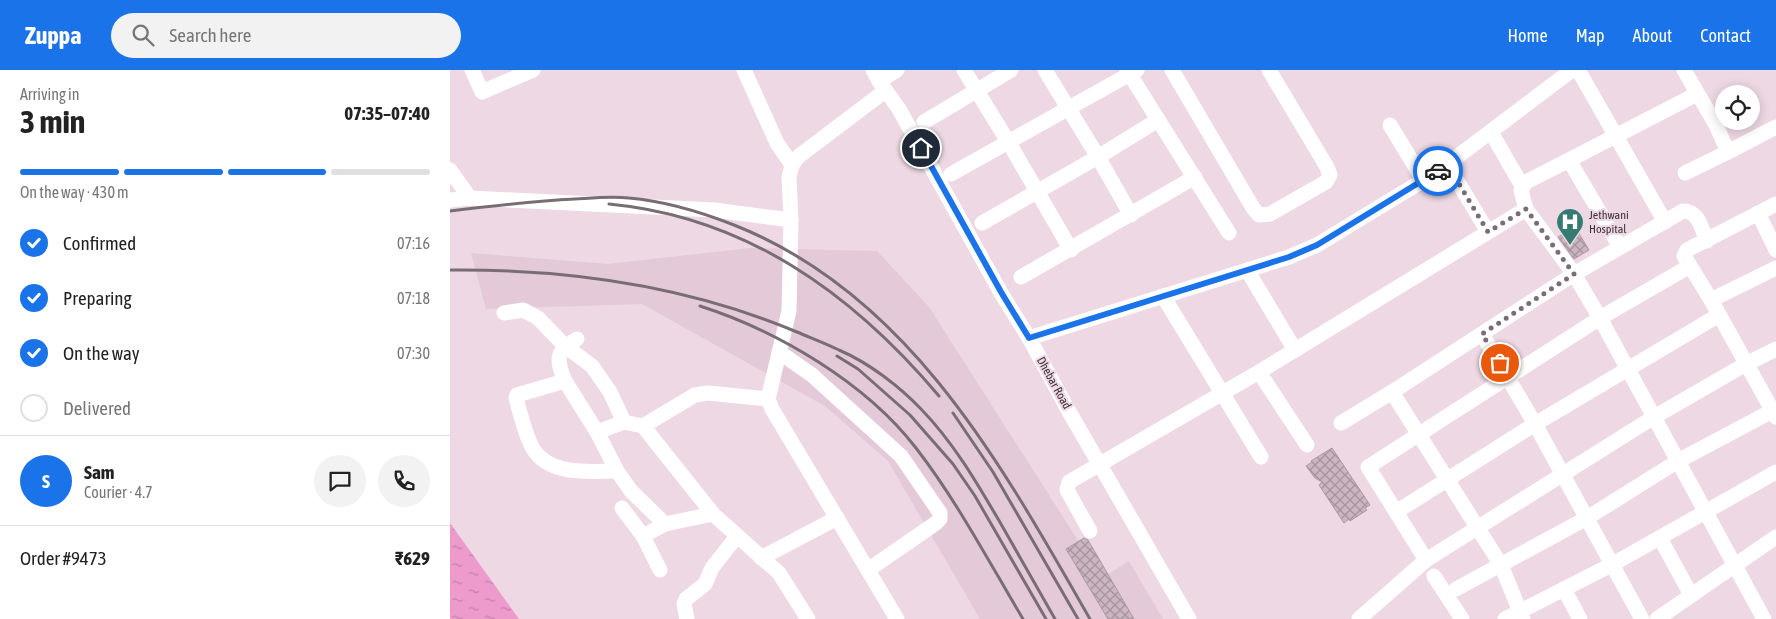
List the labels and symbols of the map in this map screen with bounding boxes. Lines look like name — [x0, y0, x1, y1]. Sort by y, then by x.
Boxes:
pin — [900, 127, 942, 169]
courier — [1413, 146, 1463, 196]
hospital icon: Jethwani Hospital — [1555, 207, 1585, 246]
place label: Jethwani Hospital — [1589, 208, 1629, 236]
pin — [1479, 342, 1521, 384]
street label: Dhebar Road — [1034, 355, 1074, 411]

